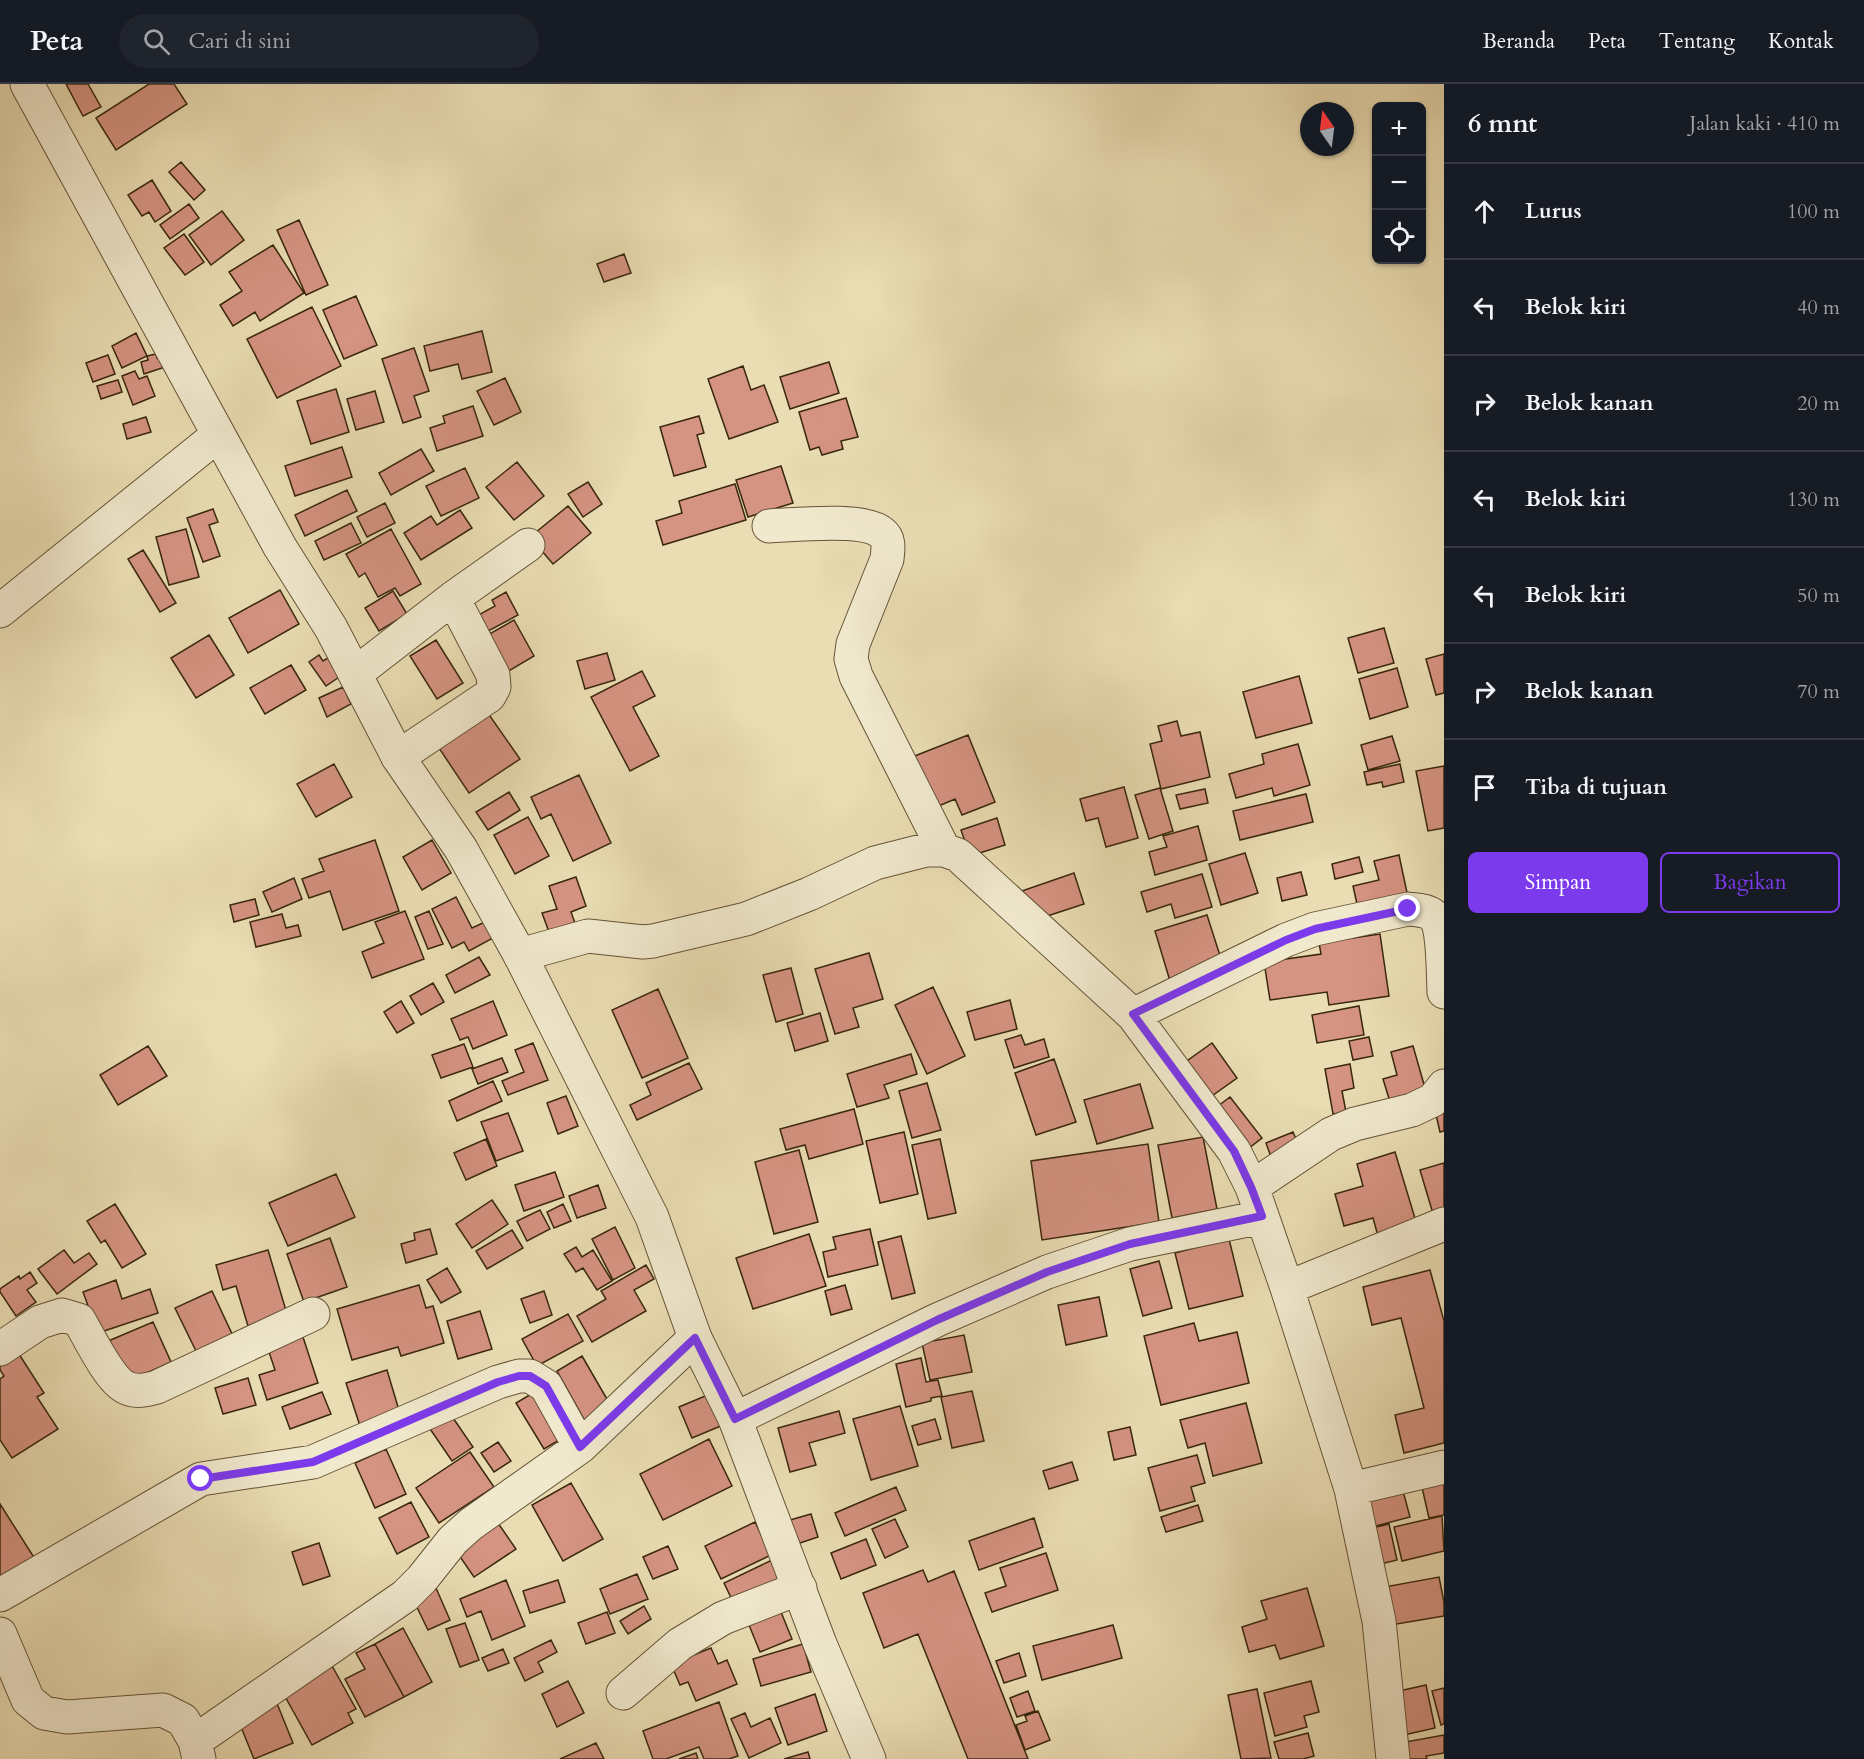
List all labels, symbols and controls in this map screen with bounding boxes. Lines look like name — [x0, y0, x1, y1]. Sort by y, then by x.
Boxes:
search box — [119, 14, 539, 68]
text: Peta — [30, 22, 83, 60]
icon: search — [140, 25, 173, 58]
text: Cari di sini — [188, 26, 291, 56]
text: Beranda — [1482, 27, 1555, 56]
text: Peta — [1588, 27, 1626, 56]
text: Tentang — [1659, 27, 1735, 56]
text: Kontak — [1768, 27, 1834, 56]
north arrow — [1300, 102, 1354, 156]
map controls — [1372, 102, 1426, 264]
button: + — [1372, 102, 1426, 156]
text: 6 mnt — [1468, 106, 1537, 141]
text: Jalan kaki · 410 m — [1690, 110, 1840, 137]
button: − — [1372, 156, 1426, 210]
icon: ahead — [1468, 195, 1501, 228]
text: Lurus — [1525, 196, 1582, 226]
text: 100 m — [1787, 198, 1840, 225]
button: locate — [1372, 210, 1426, 264]
icon: left — [1468, 291, 1501, 324]
text: Belok kiri — [1525, 292, 1626, 322]
text: 40 m — [1797, 294, 1840, 321]
icon: right — [1468, 387, 1501, 420]
text: Belok kanan — [1525, 388, 1654, 418]
text: 20 m — [1797, 390, 1840, 417]
icon: left — [1468, 483, 1501, 516]
text: Belok kiri — [1525, 484, 1626, 514]
text: 130 m — [1787, 486, 1840, 513]
icon: left — [1468, 579, 1501, 612]
text: Belok kiri — [1525, 580, 1626, 610]
text: 50 m — [1797, 582, 1840, 609]
icon: right — [1468, 675, 1501, 708]
text: Belok kanan — [1525, 676, 1654, 706]
text: 70 m — [1797, 678, 1840, 705]
icon: arrive — [1468, 771, 1501, 804]
text: Tiba di tujuan — [1525, 772, 1667, 802]
button: Simpan — [1468, 852, 1648, 913]
button: Bagikan — [1660, 852, 1840, 913]
route end — [1394, 895, 1420, 921]
route start — [187, 1465, 213, 1491]

